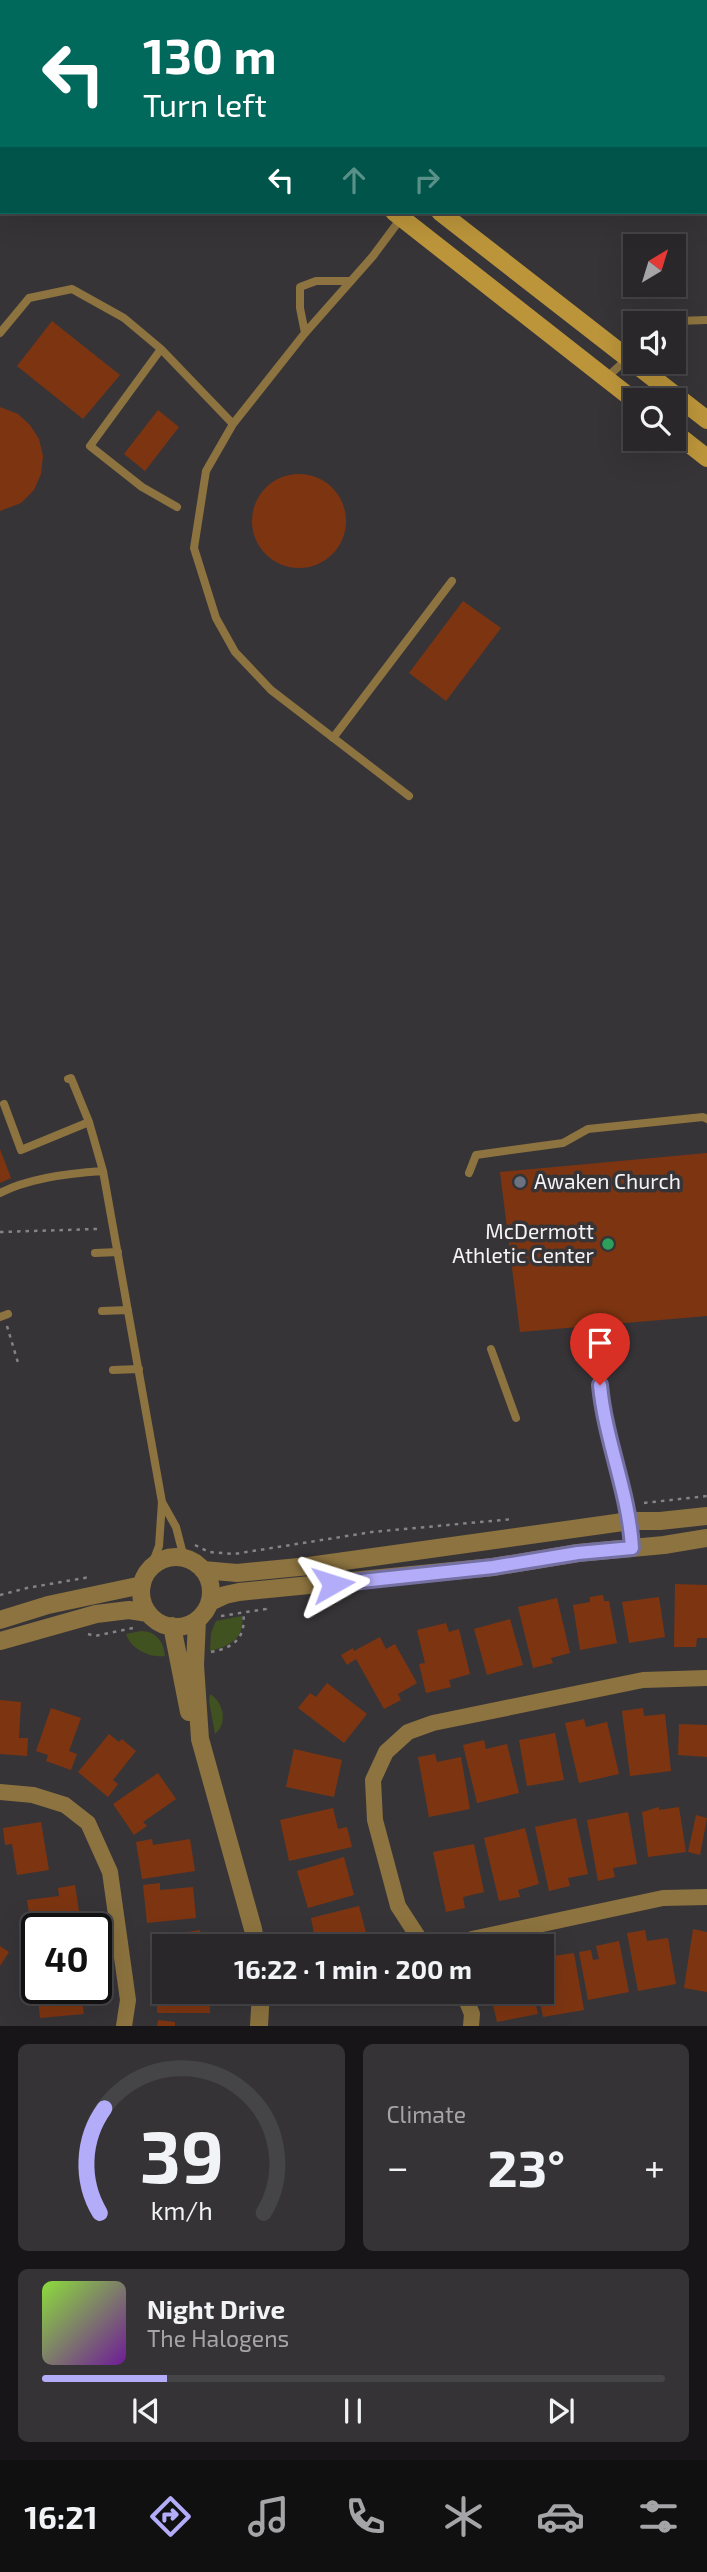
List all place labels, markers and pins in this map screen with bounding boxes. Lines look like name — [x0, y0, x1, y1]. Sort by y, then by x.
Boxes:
place label: Awaken Church — [534, 1168, 681, 1193]
marker: Awaken Church — [512, 1174, 528, 1190]
place label: McDermott Athletic Center — [452, 1218, 595, 1267]
marker: McDermott Athletic Center — [600, 1236, 616, 1252]
pin — [570, 1313, 630, 1385]

